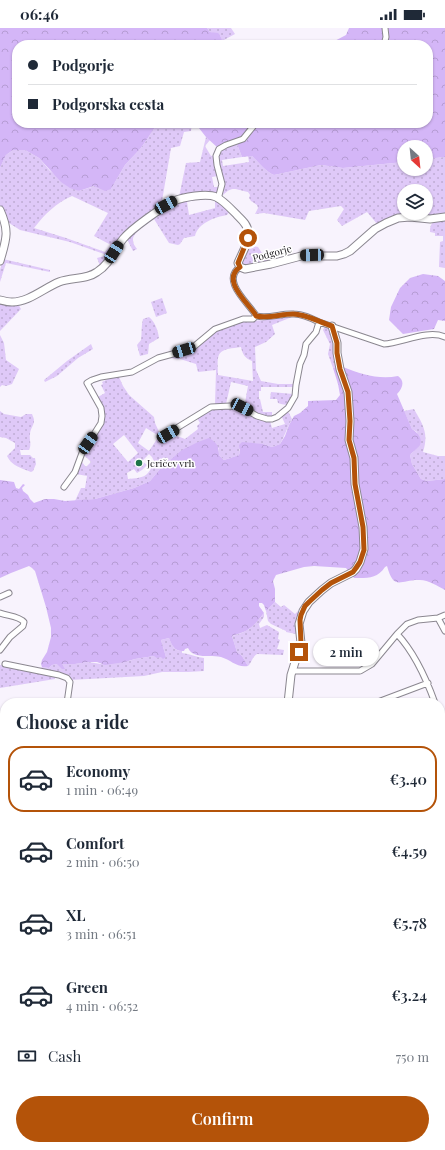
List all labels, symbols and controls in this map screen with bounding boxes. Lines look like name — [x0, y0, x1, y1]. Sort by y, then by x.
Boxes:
text: 06:46 — [20, 4, 59, 24]
text: Podgorje — [52, 55, 114, 75]
text: Podgorska cesta — [52, 94, 164, 114]
north arrow — [397, 140, 433, 176]
map controls — [397, 140, 433, 220]
button: layers — [397, 184, 433, 220]
car — [153, 194, 179, 216]
route start — [239, 229, 257, 247]
car — [102, 239, 126, 265]
street label: Podgorje — [251, 241, 293, 265]
car — [300, 249, 324, 261]
car — [171, 341, 197, 359]
car — [229, 396, 255, 418]
car — [155, 423, 181, 445]
car — [76, 430, 100, 456]
place label: Jeričev vrh — [146, 456, 194, 470]
marker: Jeričev vrh — [134, 458, 144, 468]
callout: 2 min — [313, 638, 379, 666]
route end — [290, 643, 308, 661]
text: 2 min — [329, 643, 363, 660]
text: Choose a ride — [16, 710, 129, 734]
icon: car — [18, 761, 54, 797]
text: Economy — [66, 761, 130, 781]
text: €3.40 — [390, 769, 427, 789]
text: 1 min · 06:49 — [66, 781, 138, 798]
icon: car — [18, 833, 54, 869]
text: Comfort — [66, 833, 124, 853]
text: €4.59 — [391, 841, 427, 861]
text: 2 min · 06:50 — [66, 853, 140, 870]
icon: car — [18, 905, 54, 941]
text: XL — [66, 905, 86, 925]
text: €5.78 — [392, 913, 427, 933]
text: 3 min · 06:51 — [66, 925, 136, 942]
icon: car — [18, 977, 54, 1013]
text: Green — [66, 977, 108, 997]
text: €3.24 — [391, 985, 427, 1005]
text: 4 min · 06:52 — [66, 997, 138, 1014]
icon: cash — [16, 1045, 38, 1067]
text: Cash — [48, 1046, 81, 1066]
text: 750 m — [396, 1048, 429, 1065]
button: Confirm — [16, 1096, 429, 1142]

